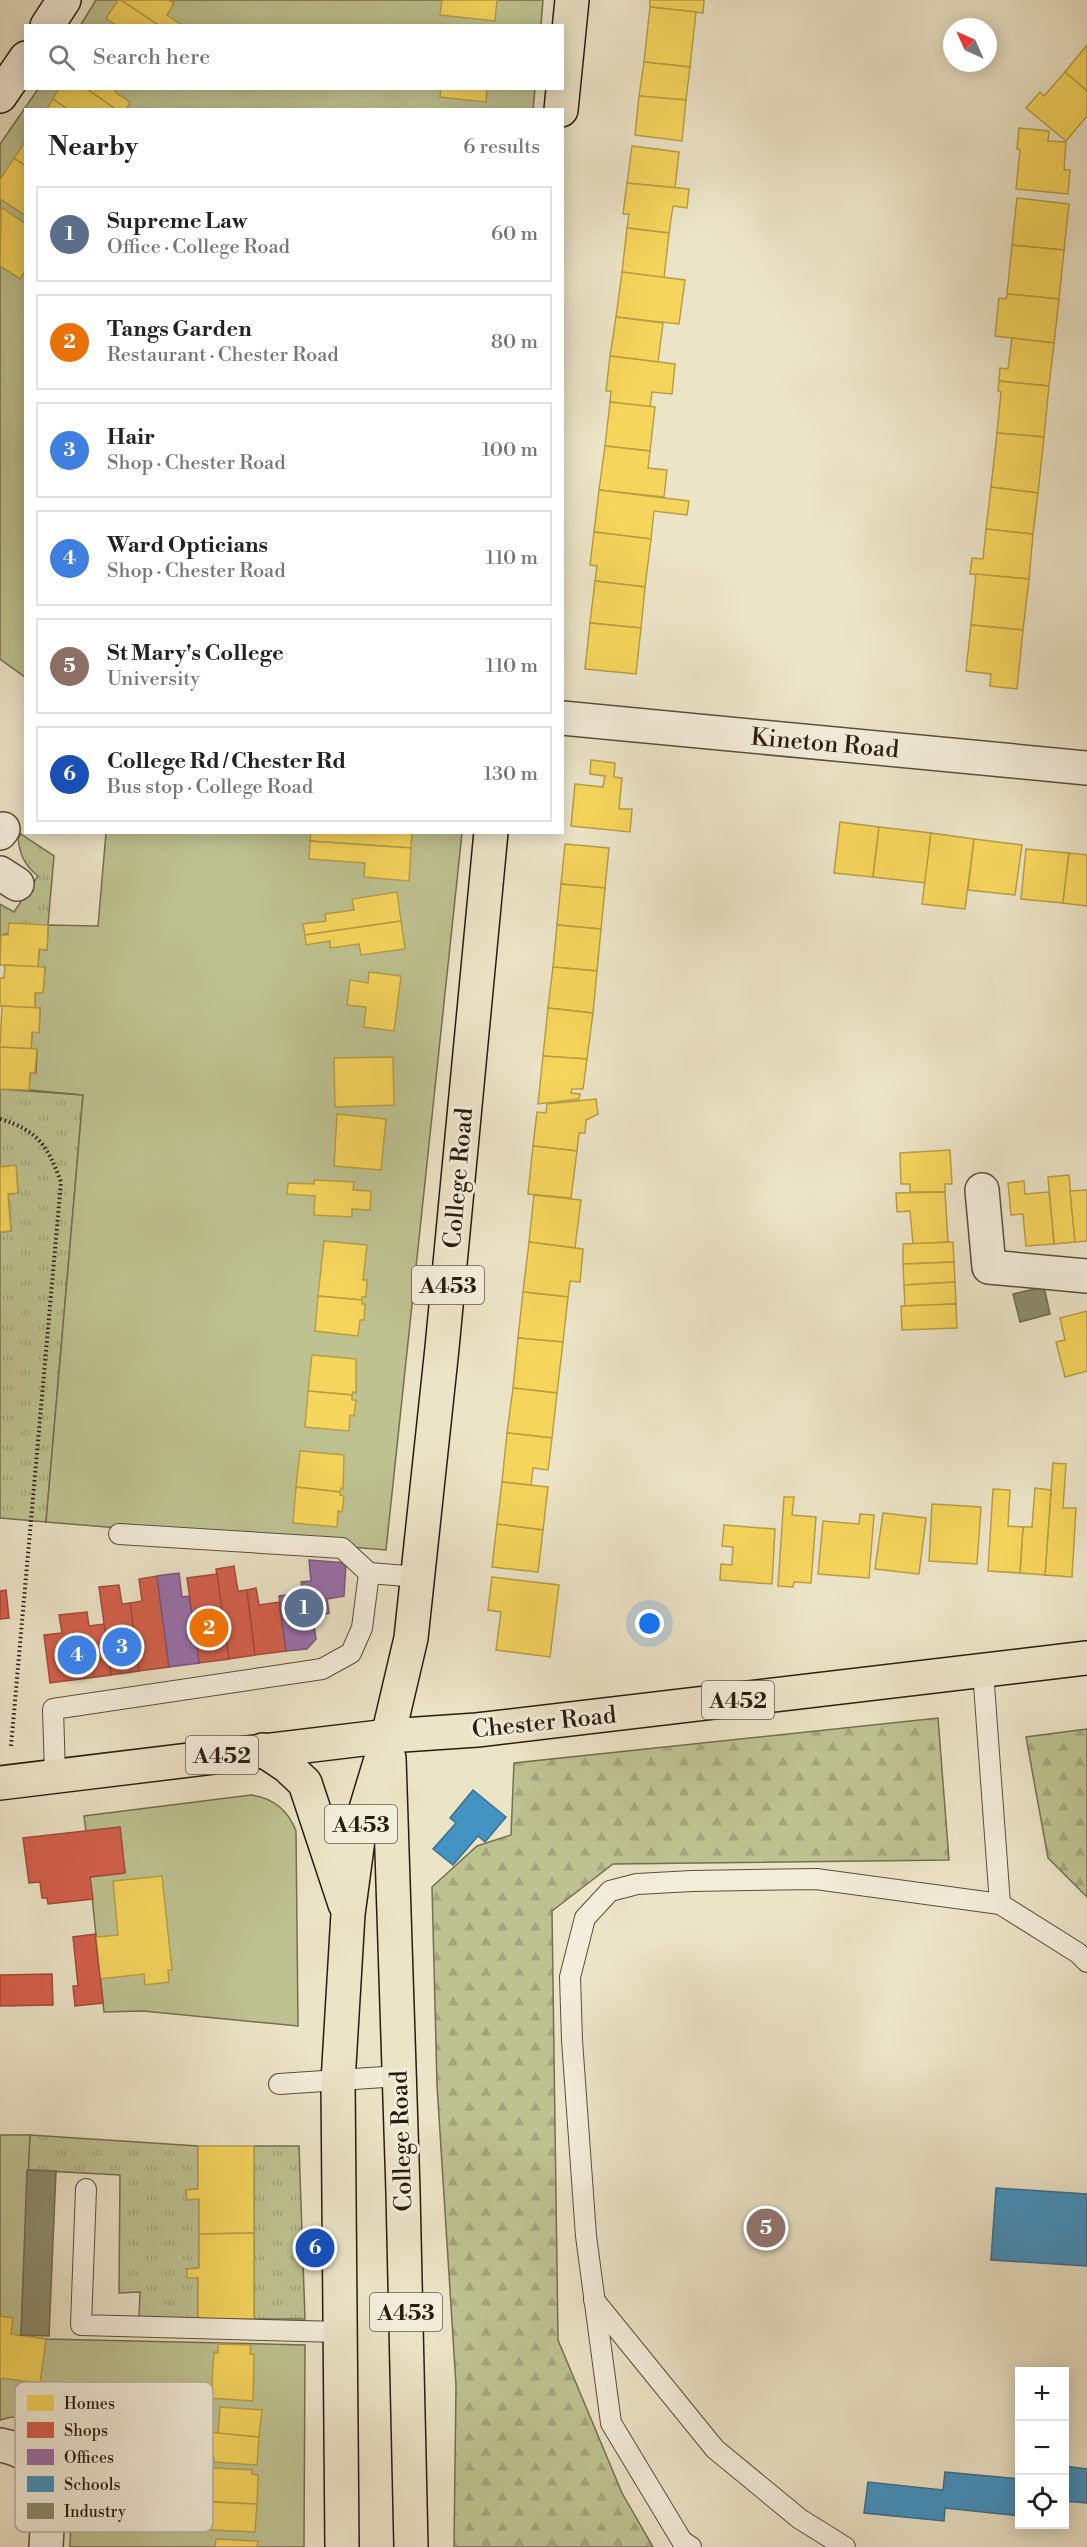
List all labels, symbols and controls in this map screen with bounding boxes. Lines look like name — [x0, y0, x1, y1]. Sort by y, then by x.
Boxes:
north arrow — [943, 18, 997, 72]
search box — [24, 24, 564, 90]
icon: search — [45, 41, 78, 74]
text: Search here — [93, 44, 210, 71]
text: Nearby — [48, 131, 138, 163]
text: 6 results — [463, 135, 540, 160]
text: Supreme Law — [107, 208, 247, 235]
text: 1 — [65, 222, 74, 247]
text: 60 m — [491, 222, 538, 247]
text: Office · College Road — [107, 235, 290, 260]
text: Tangs Garden — [107, 316, 252, 343]
text: 2 — [63, 330, 76, 355]
text: 80 m — [491, 330, 538, 355]
text: Restaurant · Chester Road — [107, 343, 339, 368]
text: Hair — [107, 424, 155, 451]
text: 3 — [63, 438, 76, 463]
text: 100 m — [482, 438, 538, 463]
text: Shop · Chester Road — [107, 451, 286, 476]
text: Ward Opticians — [107, 532, 268, 559]
text: 4 — [63, 546, 76, 571]
text: 110 m — [486, 546, 538, 571]
text: Shop · Chester Road — [107, 559, 286, 584]
text: St Mary's College — [107, 640, 284, 667]
text: 5 — [63, 654, 76, 679]
text: 110 m — [486, 654, 538, 679]
text: University — [107, 667, 200, 692]
street label: Kineton Road — [750, 723, 901, 765]
text: College Rd / Chester Rd — [107, 748, 346, 775]
text: 6 — [63, 762, 76, 787]
text: 130 m — [483, 762, 538, 787]
text: Bus stop · College Road — [107, 775, 313, 800]
street label: College Road — [438, 1106, 480, 1250]
road number: A453 — [412, 1266, 484, 1304]
pin: 1 — [284, 1586, 324, 1630]
pin: 2 — [190, 1606, 228, 1650]
your location — [635, 1609, 664, 1638]
pin: 3 — [102, 1624, 142, 1670]
pin: 4 — [58, 1632, 97, 1678]
road number: A452 — [702, 1681, 774, 1719]
street label: Chester Road — [470, 1700, 618, 1745]
road number: A452 — [186, 1736, 258, 1774]
road number: A453 — [325, 1805, 397, 1843]
street label: College Road — [385, 2070, 419, 2212]
pin: 5 — [746, 2206, 786, 2250]
pin: 6 — [296, 2226, 334, 2270]
road number: A453 — [370, 2293, 442, 2331]
map controls — [1015, 2367, 1069, 2529]
button: + — [1015, 2367, 1069, 2421]
legend — [15, 2382, 213, 2532]
text: Homes — [64, 2394, 115, 2414]
text: Shops — [64, 2421, 108, 2441]
button: − — [1015, 2421, 1069, 2475]
text: Offices — [64, 2448, 114, 2468]
text: Schools — [64, 2475, 120, 2495]
button: locate — [1015, 2475, 1069, 2529]
text: Industry — [64, 2502, 126, 2522]

